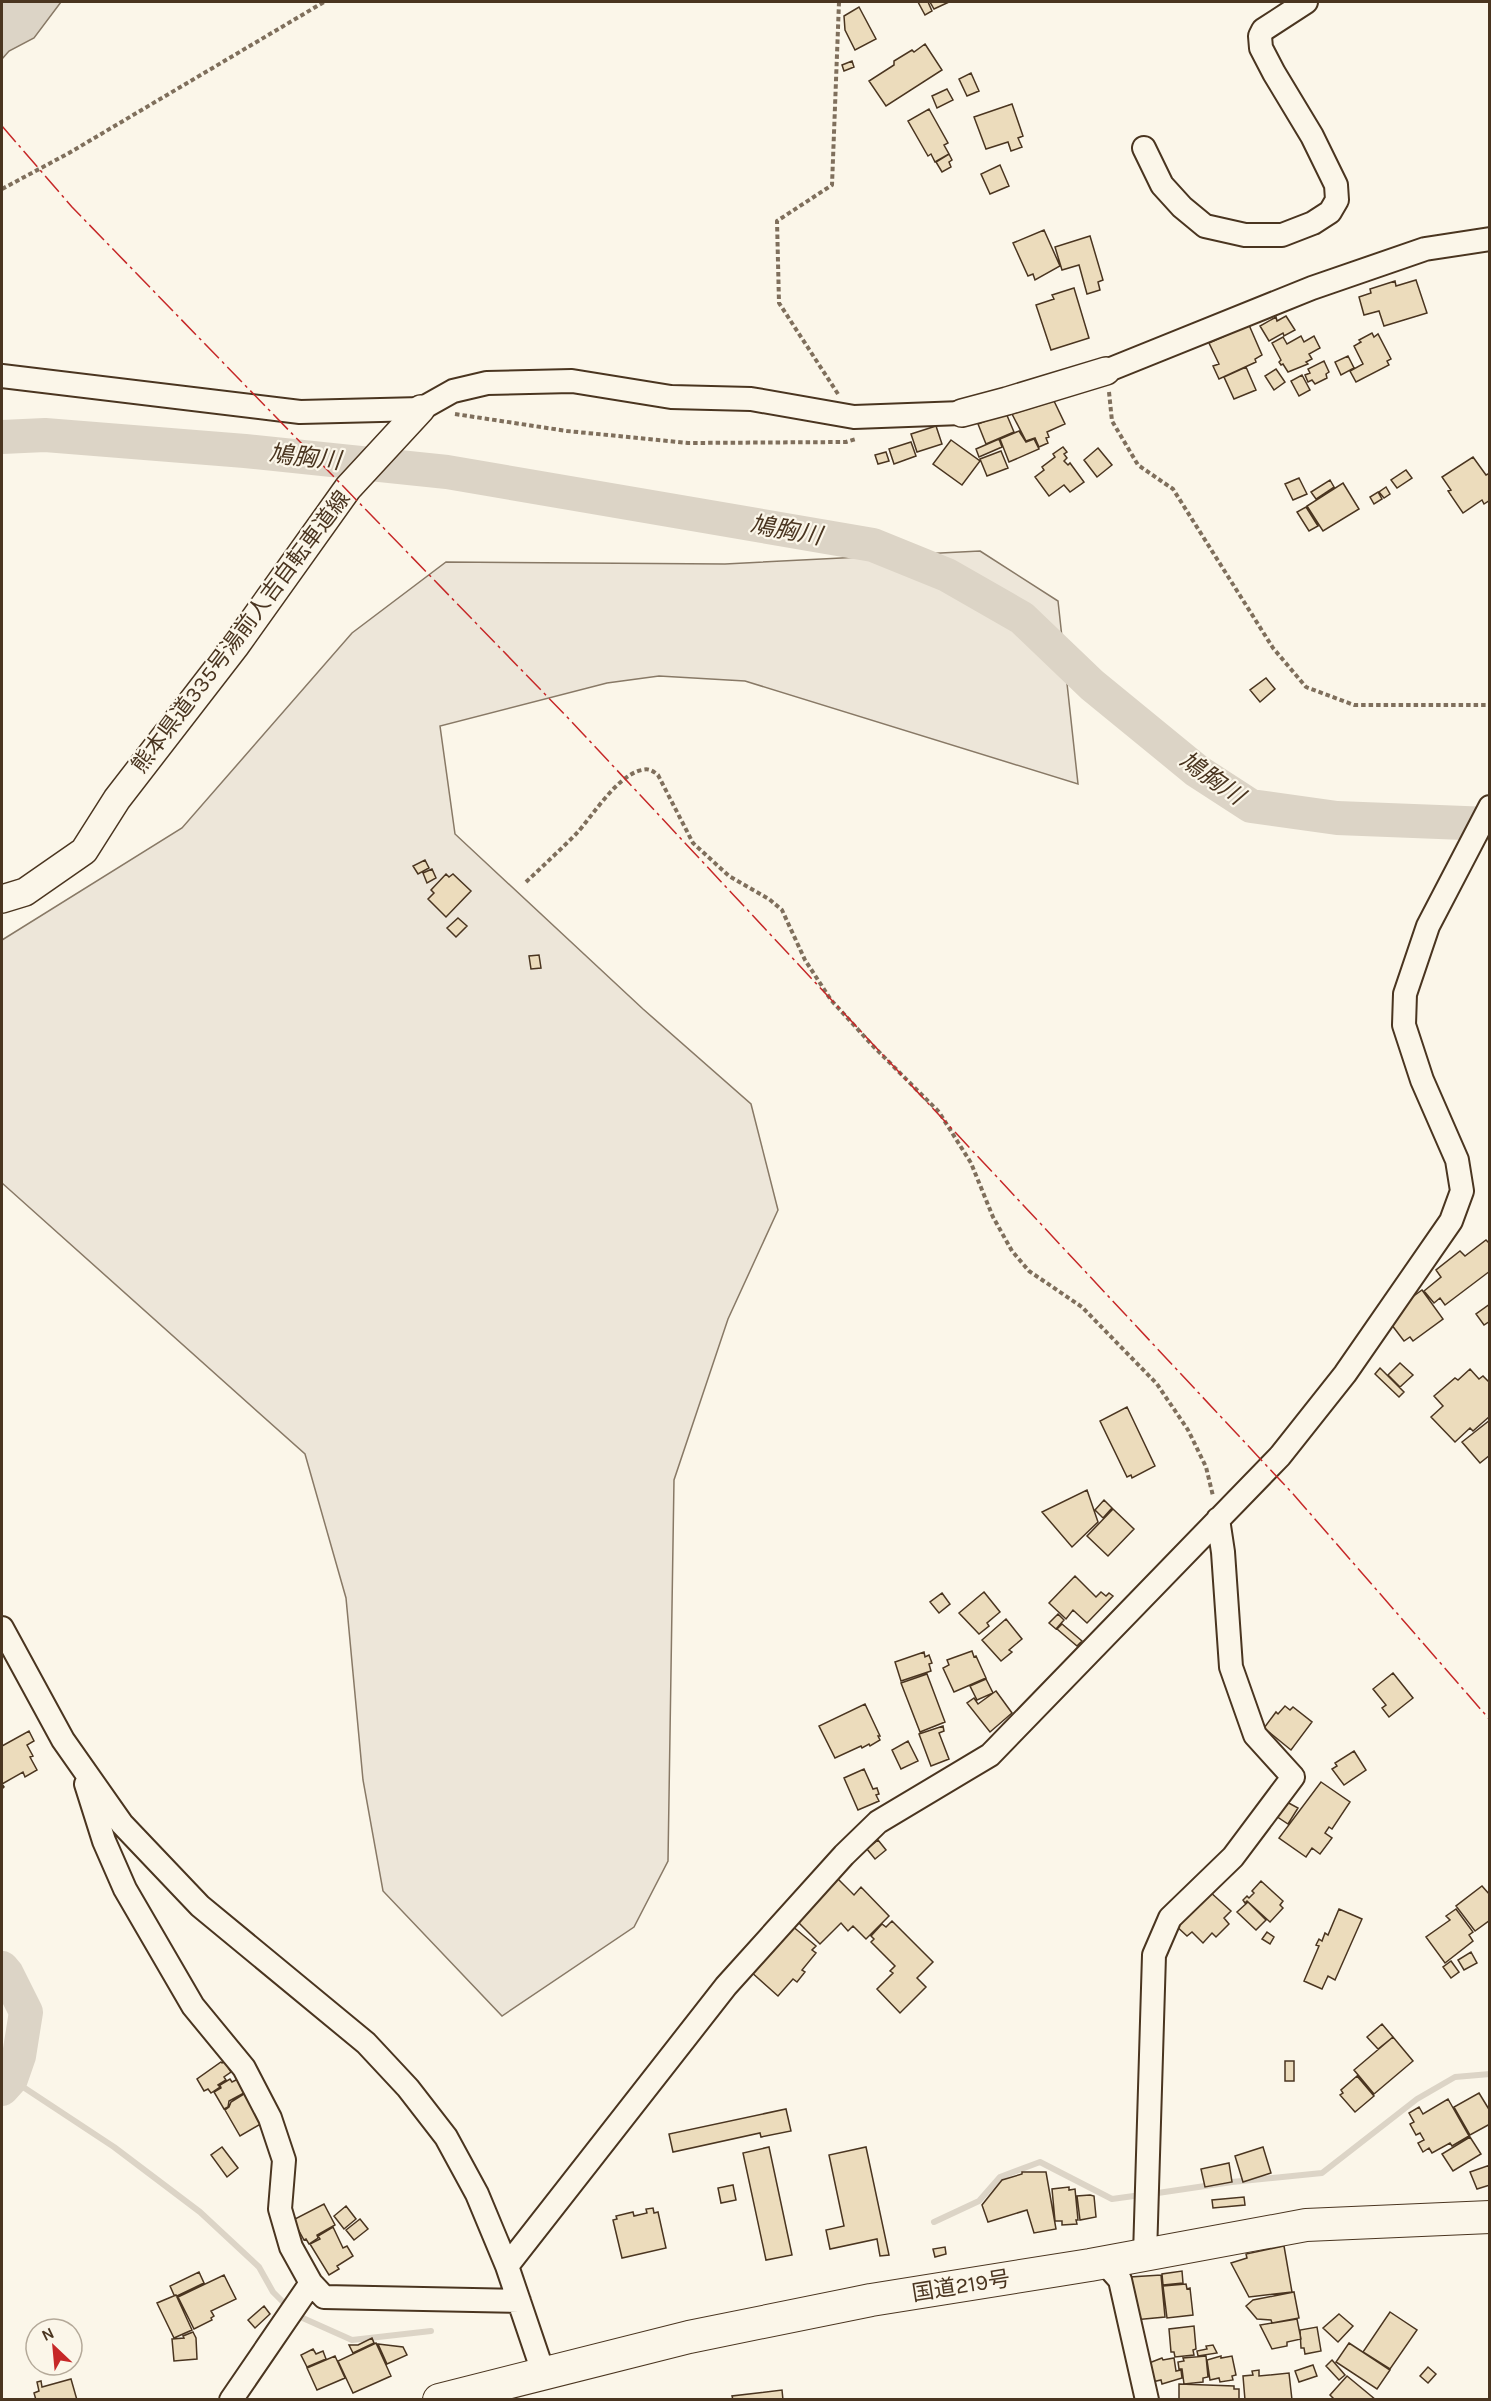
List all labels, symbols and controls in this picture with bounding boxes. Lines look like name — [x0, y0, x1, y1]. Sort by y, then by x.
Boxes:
water label: 鳩胸川 — [268, 439, 345, 475]
street label: 熊本県道335号湯前人吉自転車道線 — [126, 486, 356, 778]
water label: 鳩胸川 — [748, 510, 827, 551]
water label: 鳩胸川 — [1174, 746, 1252, 812]
street label: 国道219号 — [910, 2265, 1012, 2307]
north arrow — [24, 2317, 84, 2377]
text: N — [38, 2323, 57, 2345]

